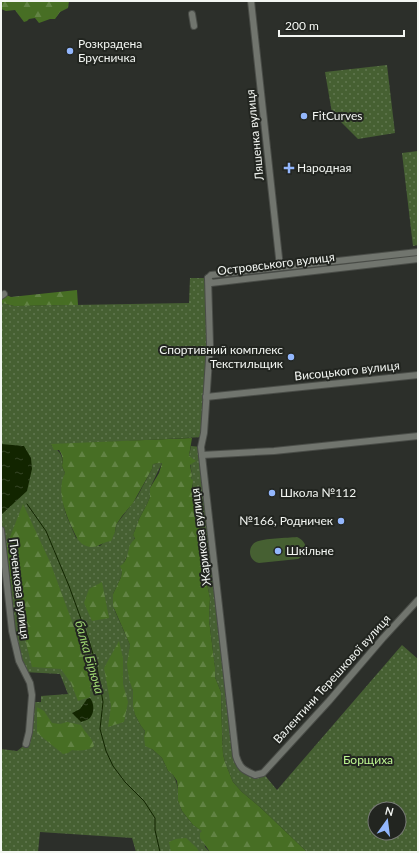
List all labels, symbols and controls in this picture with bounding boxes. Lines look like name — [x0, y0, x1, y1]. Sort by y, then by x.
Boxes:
scale bar — [279, 12, 404, 38]
text: 200 m — [285, 18, 319, 33]
place label: Розкрадена Брусничка — [78, 36, 142, 65]
marker: Розкрадена Брусничка — [65, 46, 75, 56]
street label: Ляшенка вулиця — [242, 89, 267, 182]
place label: FitCurves — [312, 108, 362, 123]
marker: FitCurves — [299, 111, 309, 121]
place label: Народная — [297, 160, 351, 175]
marker: Народная — [284, 163, 294, 173]
street label: Островського вулиця — [216, 249, 336, 278]
place label: Спортивний комплекс Текстильщик — [159, 342, 284, 371]
marker: Спортивний комплекс Текстильщик — [286, 352, 296, 362]
street label: Висоцького вулиця — [294, 358, 400, 383]
place label: Школа №112 — [280, 485, 356, 500]
street label: Жарикова вулиця — [187, 487, 214, 587]
marker: Школа №112 — [267, 488, 277, 498]
place label: №166, Родничек — [239, 513, 334, 528]
marker: №166, Родничек — [336, 516, 346, 526]
street label: Поченкова вулиця — [6, 538, 33, 640]
place label: Шкільне — [286, 543, 334, 558]
marker: Шкільне — [273, 546, 283, 556]
street label: Валентини Терешкової вулиця — [270, 611, 394, 746]
water label: балка Бірюча — [72, 618, 108, 696]
park label: Борщиха — [343, 752, 393, 767]
north arrow — [367, 801, 407, 841]
text: N — [384, 803, 395, 818]

